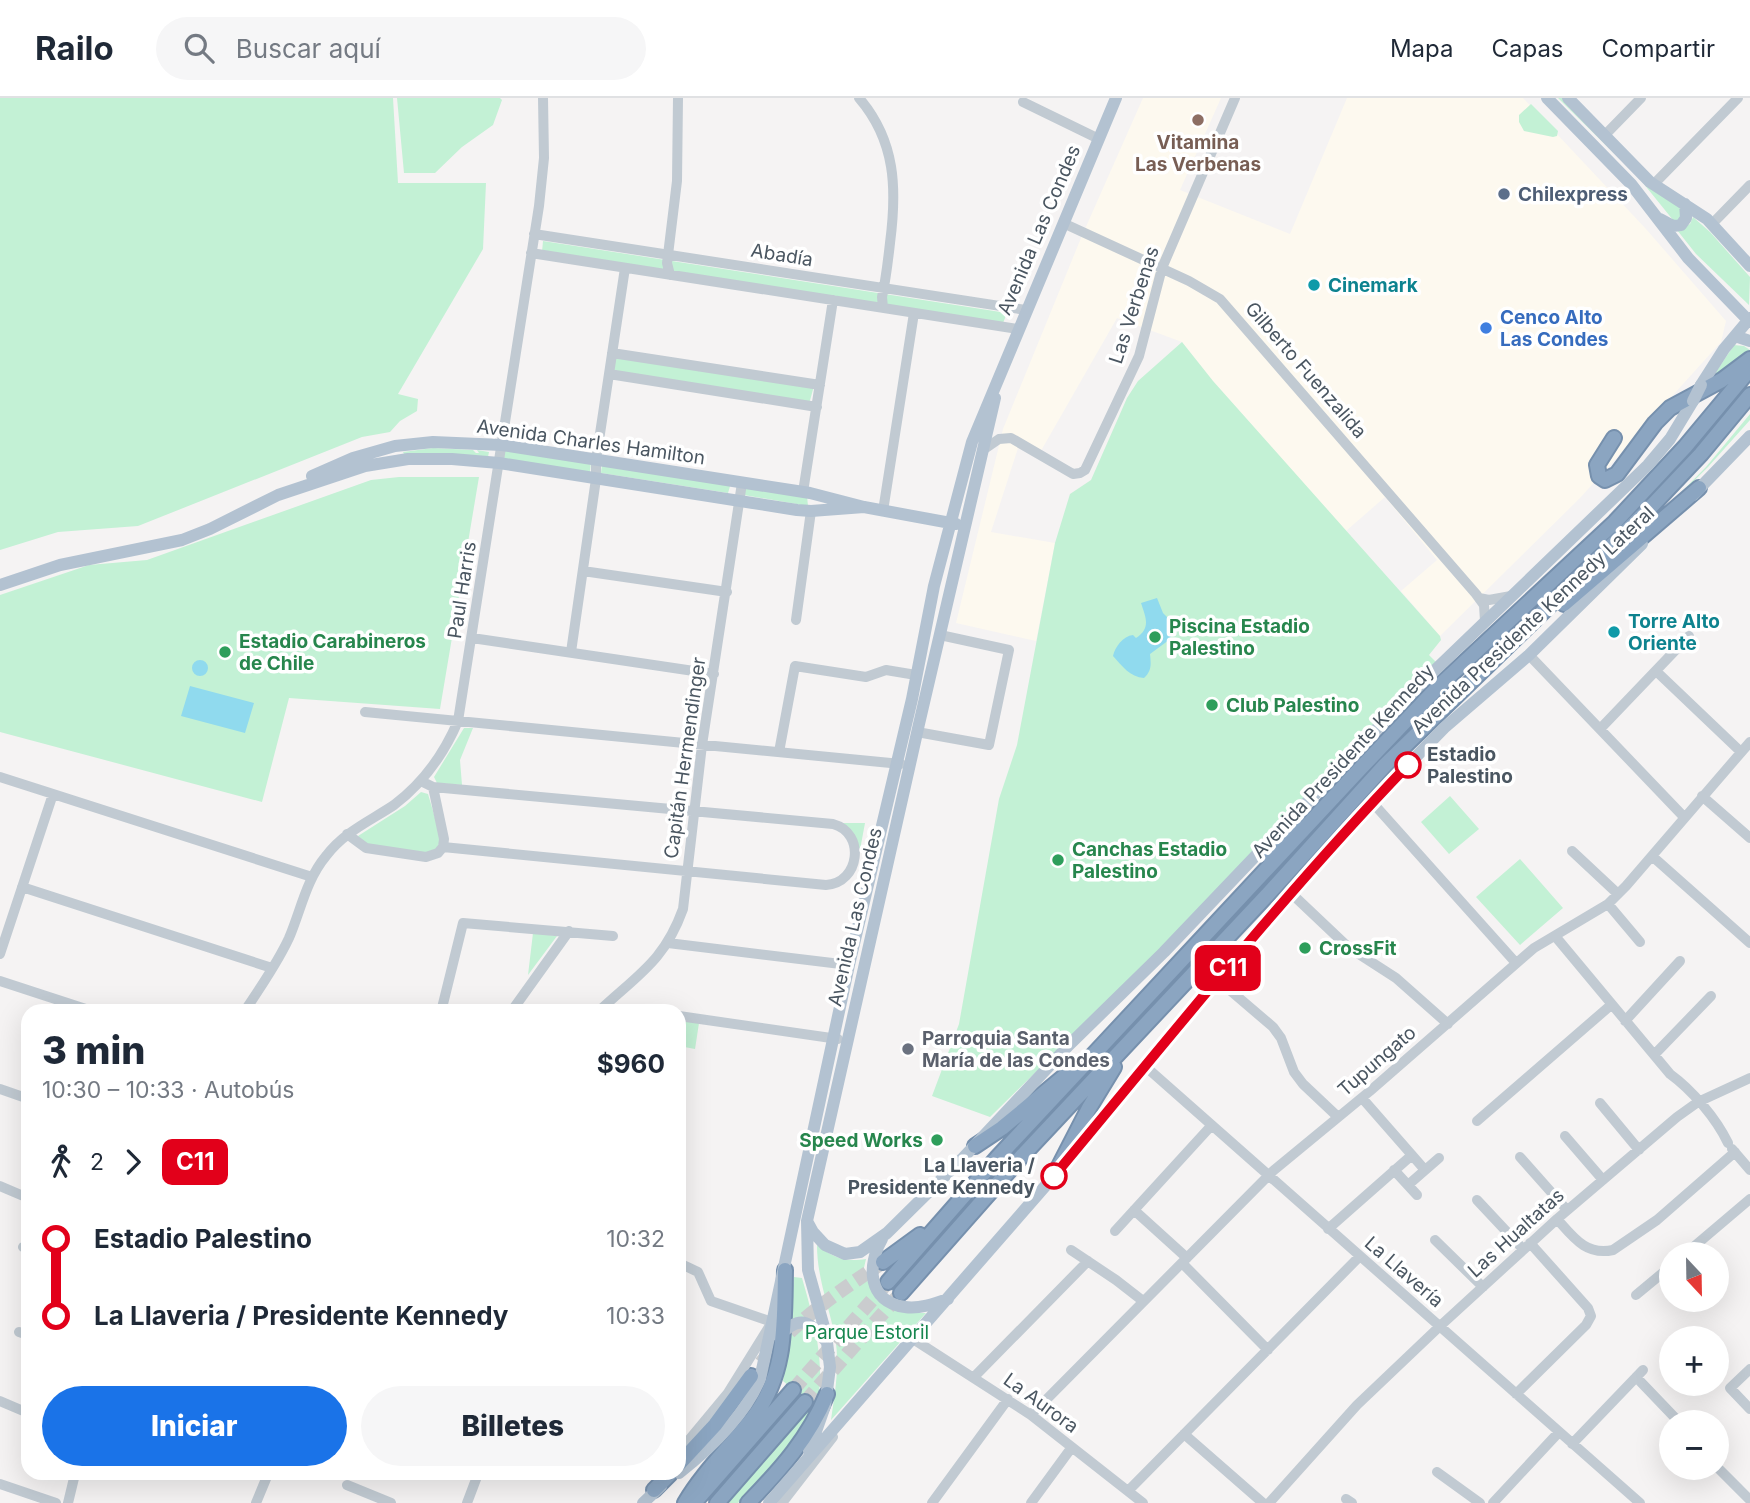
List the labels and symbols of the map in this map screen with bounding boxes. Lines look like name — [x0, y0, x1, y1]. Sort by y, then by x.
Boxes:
marker: Vitamina Las Verbenas — [1190, 112, 1206, 128]
place label: Vitamina Las Verbenas — [1135, 131, 1261, 176]
street label: Avenida Las Condes — [993, 141, 1085, 319]
place label: Chilexpress — [1518, 183, 1628, 206]
marker: Chilexpress — [1496, 186, 1512, 202]
street label: Abadía — [749, 239, 815, 271]
street label: Las Verbenas — [1104, 243, 1164, 367]
place label: Cinemark — [1328, 274, 1418, 297]
marker: Cinemark — [1306, 277, 1322, 293]
street label: Gilberto Fuenzalida — [1241, 297, 1371, 443]
place label: Cenco Alto Las Condes — [1500, 306, 1608, 351]
marker: Cenco Alto Las Condes — [1478, 320, 1494, 336]
street label: Avenida Charles Hamilton — [475, 415, 707, 469]
street label: Avenida Presidente Kennedy Lateral — [1407, 501, 1659, 739]
street label: Paul Harris — [443, 540, 481, 640]
place label: Torre Alto Oriente — [1628, 610, 1720, 655]
place label: Piscina Estadio Palestino — [1169, 615, 1310, 660]
marker: Torre Alto Oriente — [1606, 624, 1622, 640]
marker: Piscina Estadio Palestino — [1147, 629, 1163, 645]
place label: Estadio Carabineros de Chile — [239, 630, 426, 675]
marker: Estadio Carabineros de Chile — [217, 644, 233, 660]
street label: Capitán Hermendinger — [659, 656, 711, 860]
street label: Avenida Presidente Kennedy — [1247, 659, 1439, 863]
place label: Club Palestino — [1226, 694, 1359, 717]
marker: Club Palestino — [1204, 697, 1220, 713]
place label: Estadio Palestino — [1427, 743, 1513, 788]
marker: Estadio Palestino — [1395, 752, 1421, 778]
street label: Avenida Las Condes — [823, 825, 887, 1009]
place label: Canchas Estadio Palestino — [1072, 838, 1227, 883]
marker: Canchas Estadio Palestino — [1050, 852, 1066, 868]
place label: CrossFit — [1319, 937, 1397, 960]
marker: CrossFit — [1297, 940, 1313, 956]
line badge: C11 — [1188, 945, 1268, 991]
street label: Tupungato — [1333, 1021, 1421, 1101]
place label: Parroquia Santa María de las Condes — [922, 1027, 1110, 1072]
marker: Parroquia Santa María de las Condes — [900, 1041, 916, 1057]
place label: Speed Works — [799, 1129, 923, 1152]
marker: Speed Works — [929, 1132, 945, 1148]
place label: La Llaveria / Presidente Kennedy — [848, 1154, 1036, 1199]
marker: La Llaveria / Presidente Kennedy — [1041, 1163, 1067, 1189]
street label: Las Hualtatas — [1463, 1184, 1569, 1282]
street label: La Llavería — [1360, 1232, 1448, 1312]
north arrow — [1659, 1242, 1729, 1312]
park label: Parque Estoril — [805, 1321, 929, 1344]
street label: La Aurora — [999, 1368, 1083, 1438]

